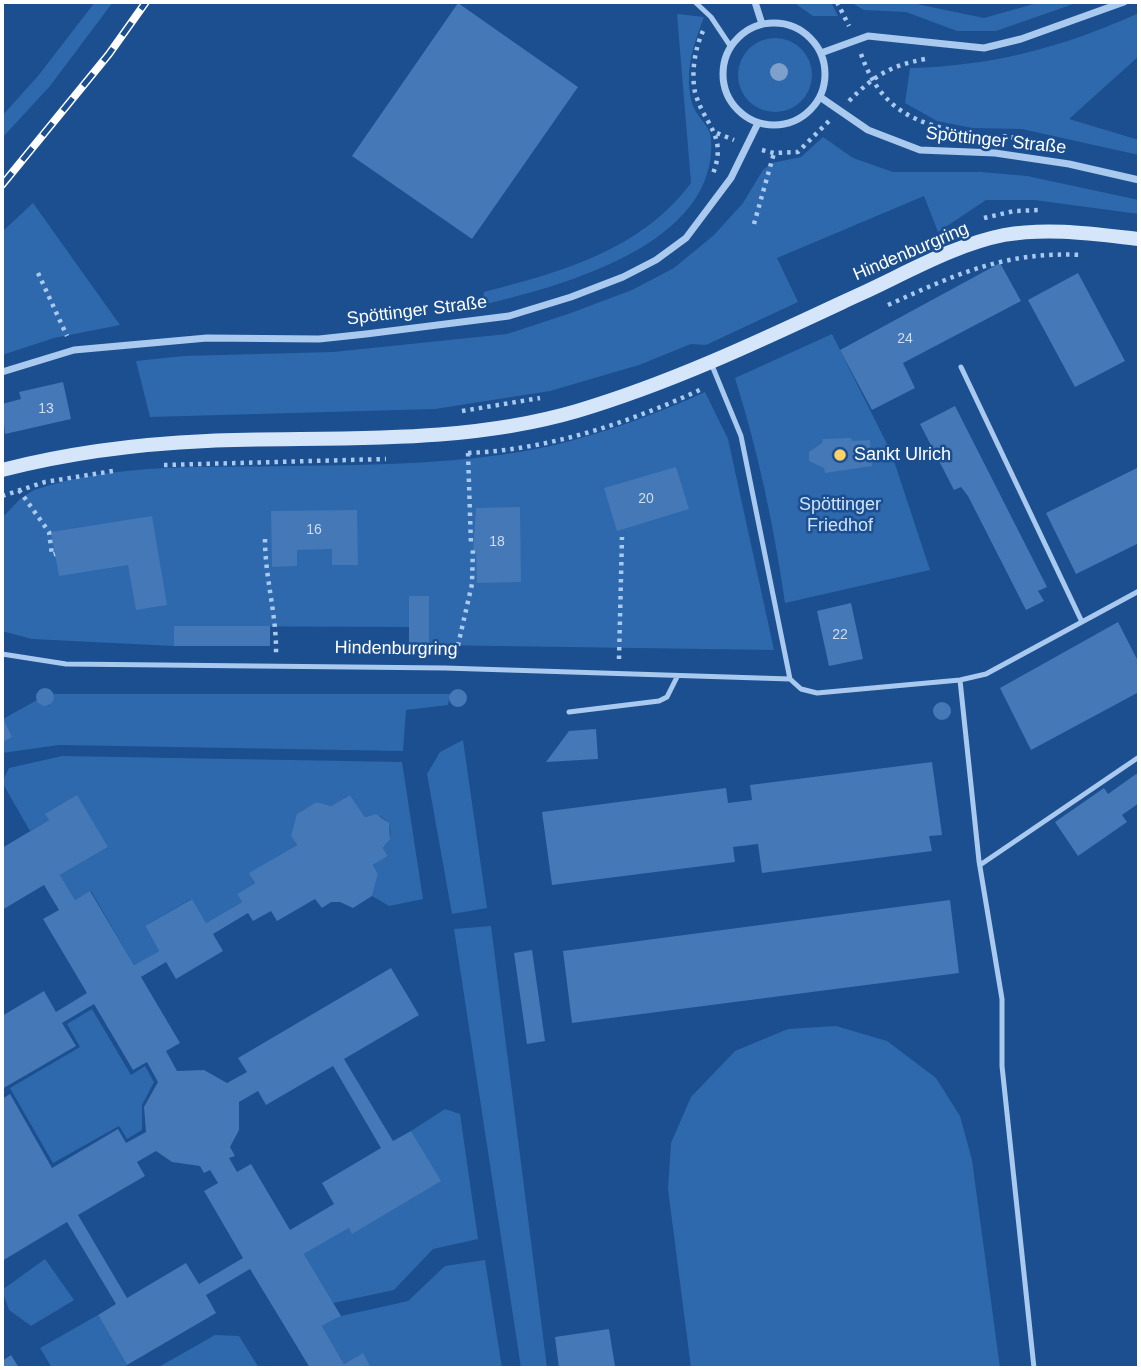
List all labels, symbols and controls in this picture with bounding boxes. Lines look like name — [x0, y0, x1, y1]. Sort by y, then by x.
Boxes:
street label: Spöttinger Straße — [925, 123, 1067, 159]
street label: Hindenburgring — [850, 218, 972, 286]
street label: Spöttinger Straße — [346, 292, 488, 330]
house number: 24 — [897, 331, 913, 347]
house number: 13 — [38, 401, 54, 417]
place label: Sankt Ulrich — [854, 444, 951, 466]
marker: Sankt Ulrich — [832, 447, 848, 463]
house number: 20 — [638, 491, 654, 507]
park label: Spöttinger Friedhof — [799, 494, 881, 536]
house number: 16 — [306, 522, 322, 538]
house number: 18 — [489, 534, 505, 550]
house number: 22 — [832, 627, 848, 643]
street label: Hindenburgring — [334, 637, 458, 661]

